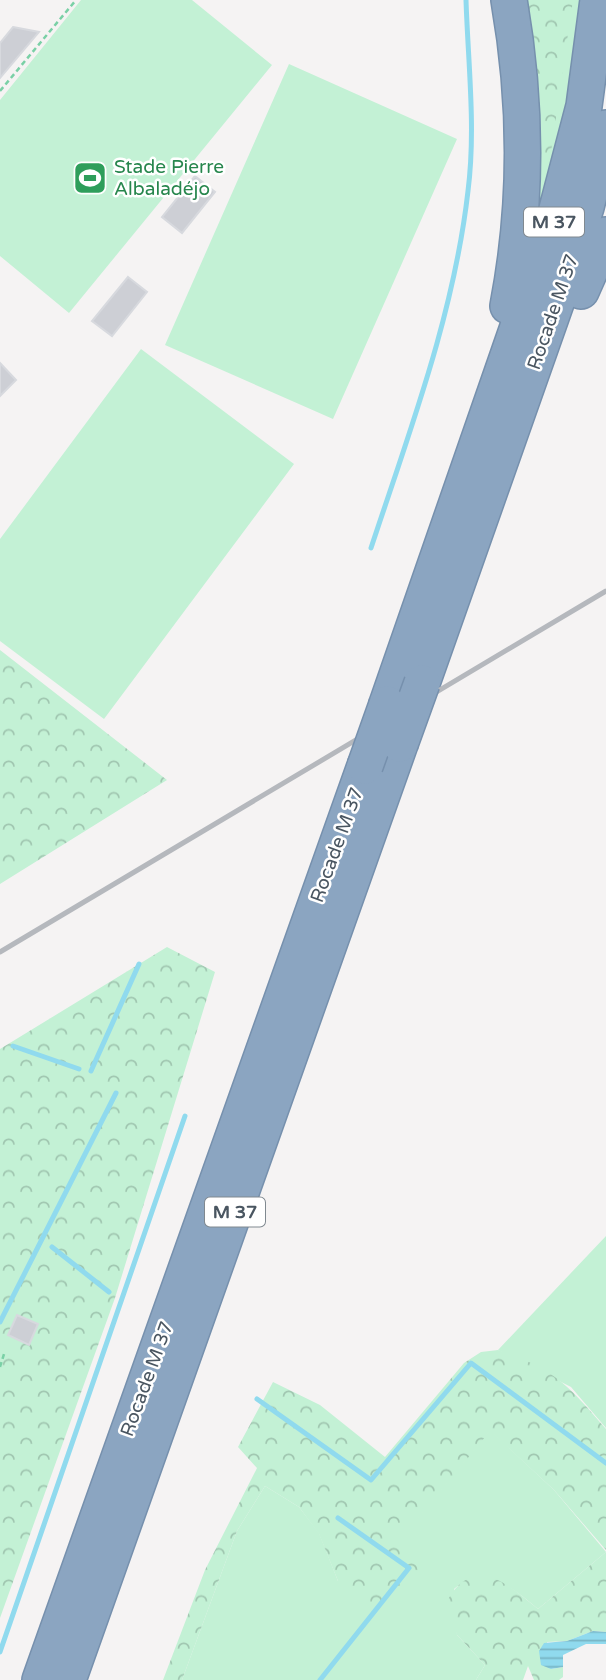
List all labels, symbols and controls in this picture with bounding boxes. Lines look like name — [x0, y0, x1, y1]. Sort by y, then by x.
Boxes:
place label: Stade Pierre Albaladéjo — [114, 156, 224, 200]
sports icon: Stade Pierre Albaladéjo — [71, 159, 109, 197]
road number: M 37 — [524, 208, 584, 236]
street label: Rocade M 37 — [523, 251, 583, 373]
street label: Rocade M 37 — [306, 785, 368, 905]
road number: M 37 — [205, 1198, 265, 1226]
street label: Rocade M 37 — [116, 1319, 178, 1439]

